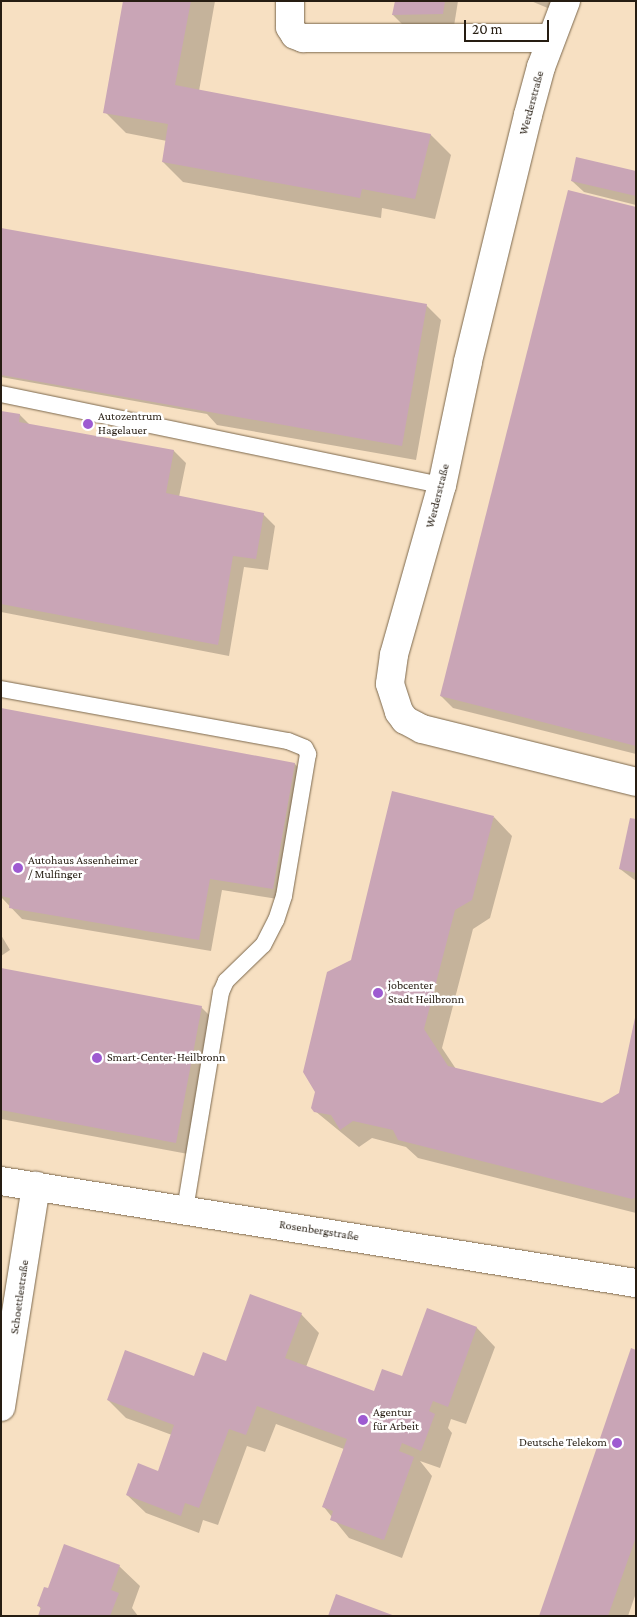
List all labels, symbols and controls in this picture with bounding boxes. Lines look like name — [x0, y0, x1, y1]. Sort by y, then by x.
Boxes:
scale bar — [467, 10, 552, 42]
text: 20 m — [472, 21, 503, 37]
street label: Werderstraße — [517, 69, 547, 137]
place label: Autozentrum Hagelauer — [98, 410, 162, 438]
marker: Autozentrum Hagelauer — [82, 418, 94, 430]
street label: Werderstraße — [423, 462, 453, 530]
place label: Autohaus Assenheimer / Mulfinger — [28, 854, 138, 882]
marker: Autohaus Assenheimer / Mulfinger — [12, 862, 24, 874]
place label: jobcenter Stadt Heilbronn — [388, 979, 464, 1007]
marker: jobcenter Stadt Heilbronn — [372, 987, 384, 999]
place label: Smart-Center-Heilbronn — [107, 1051, 225, 1065]
marker: Smart-Center-Heilbronn — [91, 1052, 103, 1064]
street label: Rosenbergstraße — [278, 1218, 360, 1244]
street label: Schoettlestraße — [8, 1259, 32, 1335]
place label: Agentur für Arbeit — [373, 1406, 419, 1434]
marker: Agentur für Arbeit — [357, 1414, 369, 1426]
place label: Deutsche Telekom — [519, 1436, 607, 1450]
marker: Deutsche Telekom — [611, 1437, 623, 1449]

